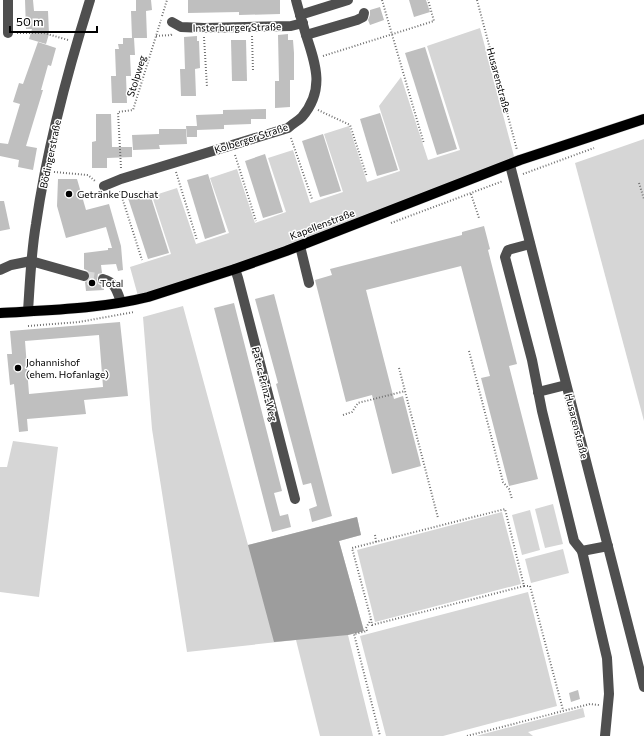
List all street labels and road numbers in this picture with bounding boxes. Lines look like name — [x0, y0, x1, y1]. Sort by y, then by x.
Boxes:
street label: Insterburger Straße — [193, 20, 281, 34]
street label: Husarenstraße — [485, 46, 513, 114]
street label: Stolpweg — [124, 53, 148, 98]
street label: Bödingerstraße — [37, 119, 63, 189]
street label: Kolberger Straße — [213, 120, 289, 156]
street label: Kapellenstraße — [288, 206, 356, 242]
street label: Pater-Prinz-Weg — [250, 345, 280, 423]
street label: Husarenstraße — [563, 392, 591, 460]

